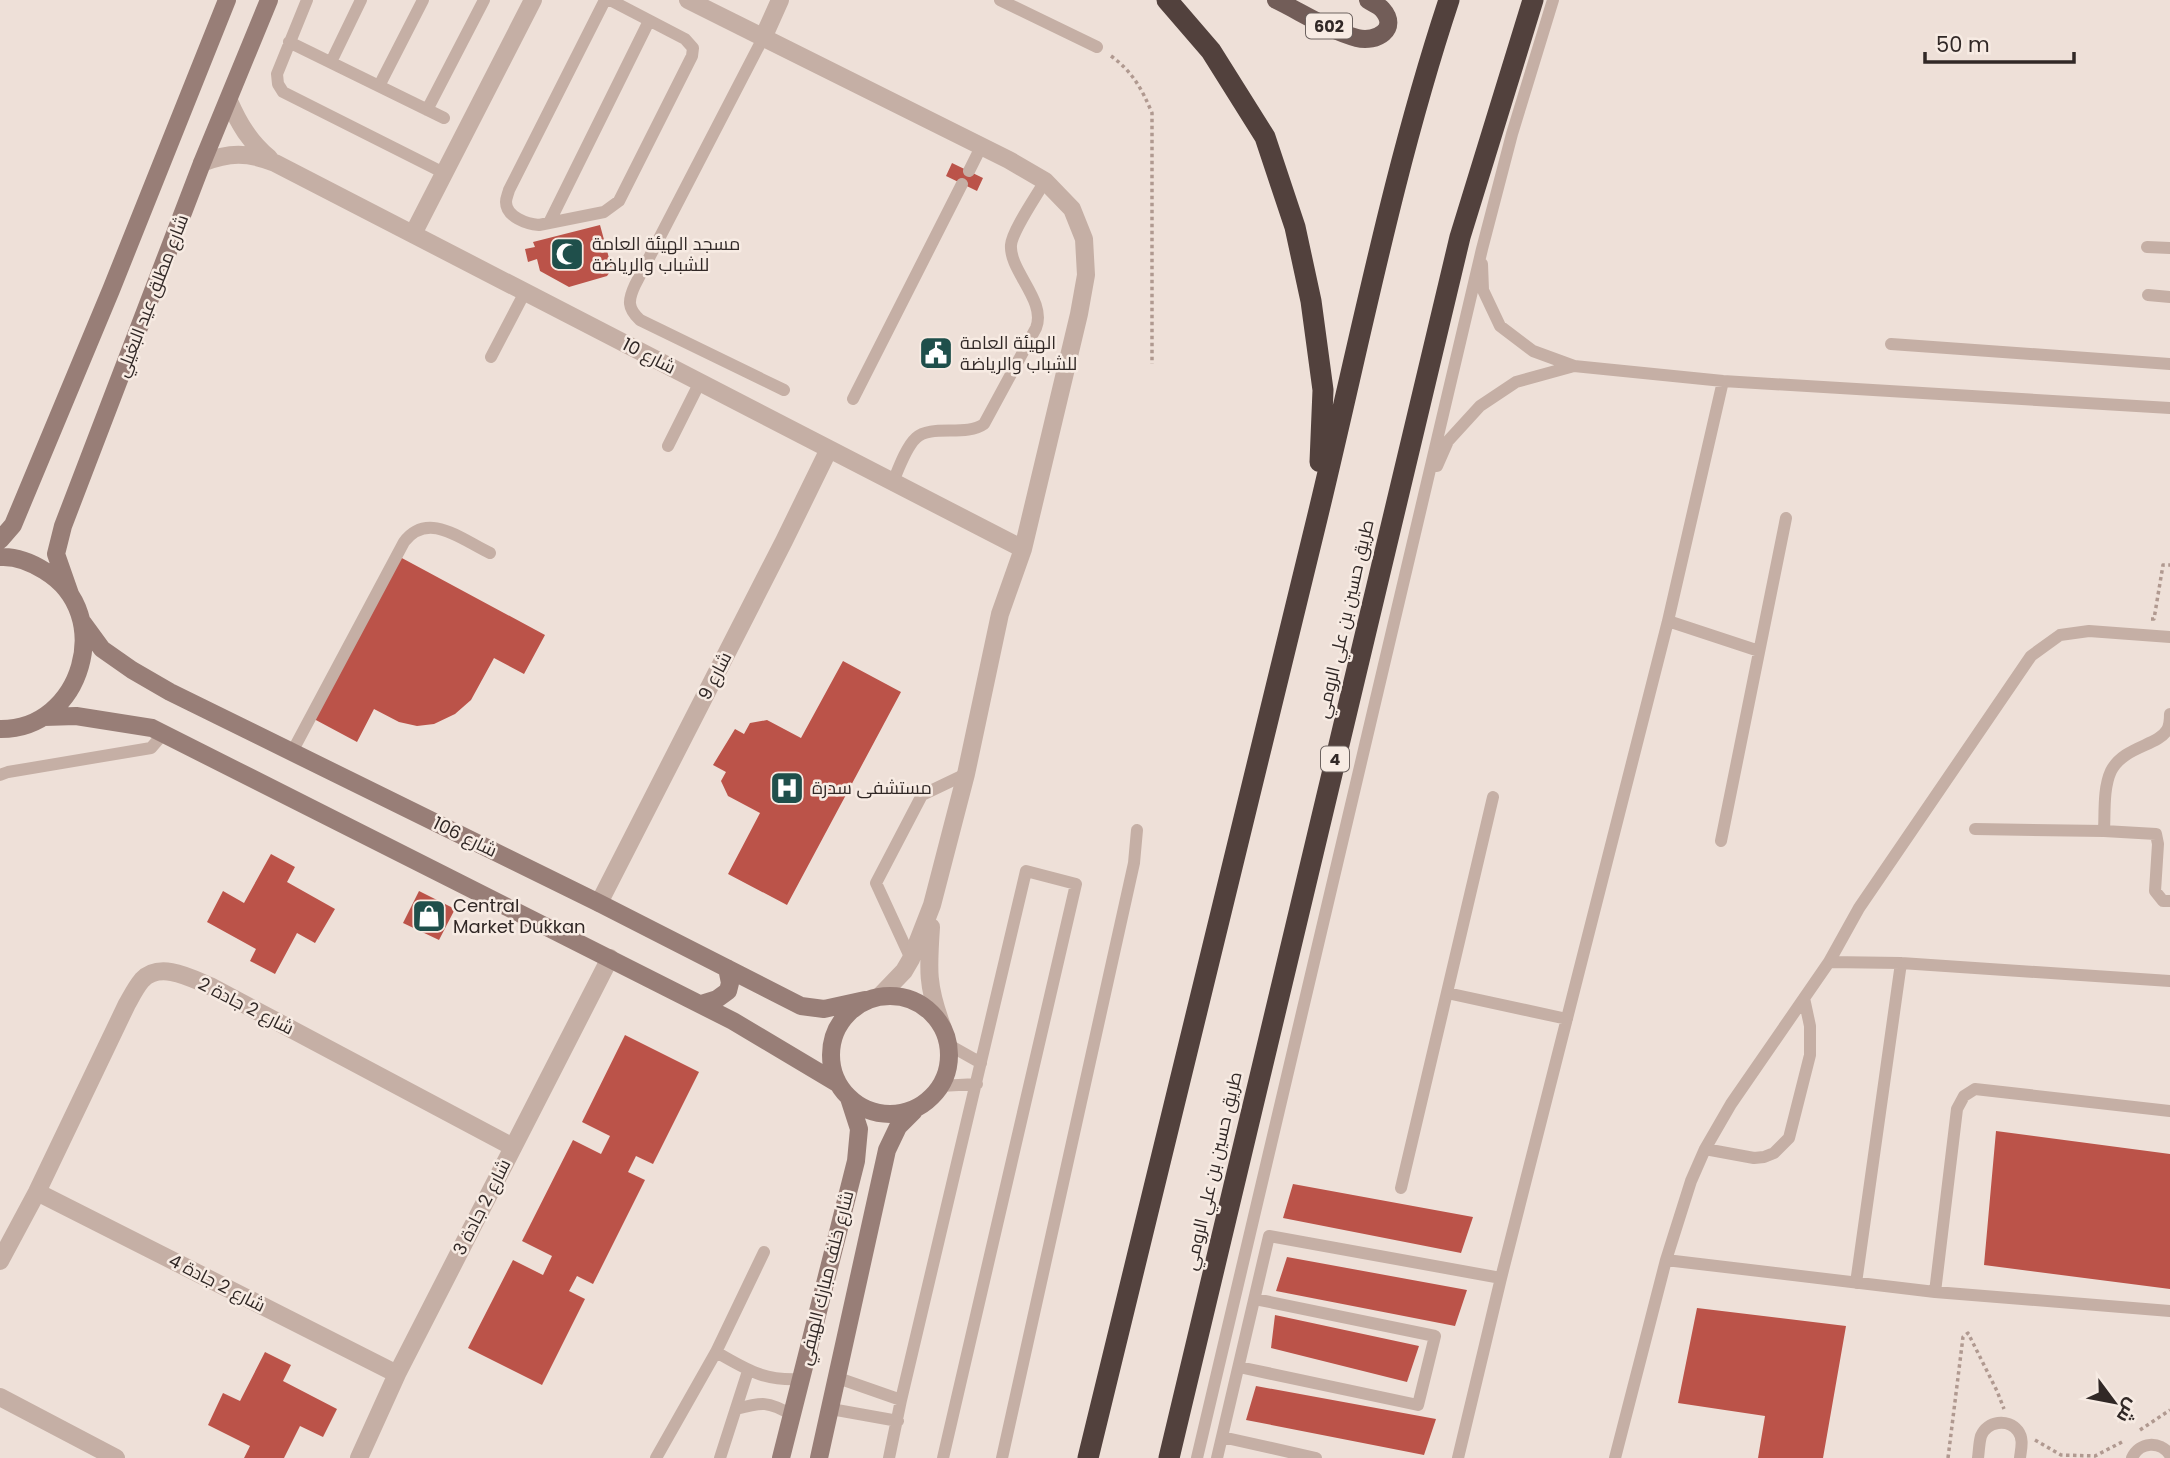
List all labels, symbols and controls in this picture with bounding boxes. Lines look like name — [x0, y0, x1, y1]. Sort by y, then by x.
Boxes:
road number: 602 — [1306, 14, 1352, 38]
scale bar — [1925, 21, 2074, 65]
text: 50 m — [1936, 30, 1990, 59]
street label: شارع مطلق عيد البغيلي — [109, 211, 196, 381]
place label: مسجد الهيئة العامة للشباب والرياضة — [592, 231, 740, 277]
mosque icon: مسجد الهيئة العامة للشباب والرياضة — [548, 235, 586, 273]
place label: الهيئة العامة للشباب والرياضة — [960, 330, 1077, 376]
street label: شارع 10 — [618, 332, 680, 380]
public building icon: الهيئة العامة للشباب والرياضة — [917, 334, 955, 372]
street label: طريق حسين بن علي الرومي — [1309, 517, 1381, 721]
street label: شارع 9 — [692, 647, 737, 704]
road number: 4 — [1321, 746, 1349, 772]
hospital icon: مستشفى سدرة — [768, 769, 806, 807]
place label: مستشفى سدرة — [812, 775, 932, 800]
street label: شارع 106 — [429, 810, 501, 863]
place label: Central Market Dukkan — [453, 893, 586, 939]
shop icon: Central Market Dukkan — [410, 897, 448, 935]
street label: شارع 2 جادة 2 — [194, 971, 298, 1040]
street label: طريق حسين بن علي الرومي — [1177, 1069, 1249, 1273]
street label: شارع 2 جادة 3 — [447, 1154, 516, 1259]
street label: شارع خلف مبارك الهيفي — [792, 1188, 861, 1368]
street label: شارع 2 جادة 4 — [165, 1247, 270, 1318]
north arrow — [2079, 1367, 2149, 1437]
text: ش — [2110, 1393, 2146, 1428]

